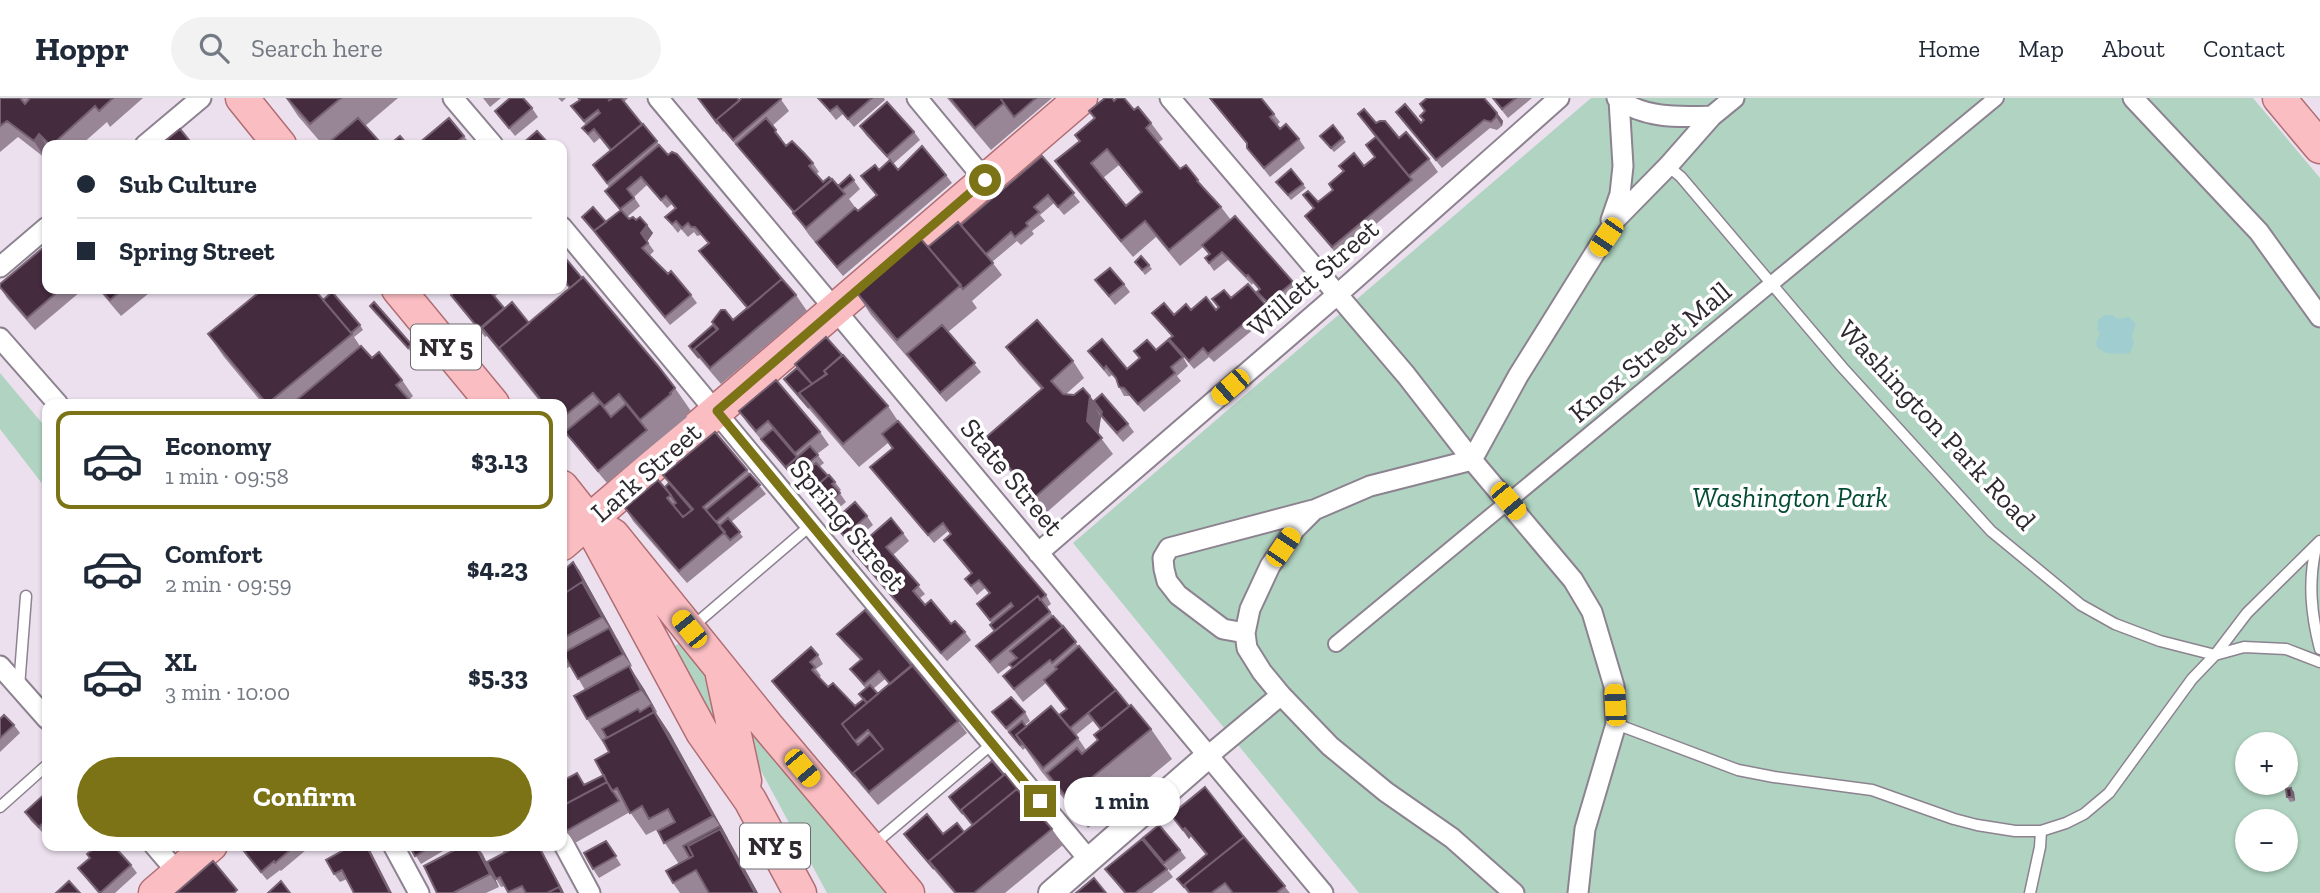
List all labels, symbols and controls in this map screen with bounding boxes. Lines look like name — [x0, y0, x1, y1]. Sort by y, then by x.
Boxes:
search box — [171, 17, 661, 80]
text: Hoppr — [35, 29, 129, 68]
icon: search — [195, 29, 233, 67]
text: Search here — [251, 32, 383, 64]
text: Home — [1918, 34, 1980, 63]
text: Map — [2018, 34, 2064, 63]
text: About — [2102, 34, 2165, 63]
text: Contact — [2203, 34, 2285, 63]
route start — [969, 164, 1001, 196]
text: Sub Culture — [119, 168, 257, 200]
street label: Willett Street — [1241, 212, 1386, 344]
car — [1586, 214, 1627, 260]
text: Spring Street — [119, 235, 274, 267]
street label: Knox Street Mall — [1562, 275, 1738, 429]
street label: Washington Park Road — [1831, 313, 2043, 537]
road number: NY 5 — [411, 324, 481, 370]
car — [1208, 365, 1253, 409]
street label: State Street — [954, 412, 1071, 543]
street label: Lark Street — [584, 415, 708, 529]
icon: car — [81, 429, 144, 492]
text: Economy — [165, 430, 271, 462]
text: $3.13 — [471, 444, 528, 476]
street label: Spring Street — [783, 453, 913, 598]
text: 1 min · 09:58 — [165, 462, 289, 490]
car — [1487, 478, 1530, 524]
park label: Washington Park — [1692, 481, 1888, 514]
car — [1263, 524, 1304, 570]
icon: car — [81, 537, 144, 600]
text: Comfort — [165, 538, 262, 570]
text: $4.23 — [467, 552, 528, 584]
text: 2 min · 09:59 — [165, 570, 292, 598]
car — [668, 606, 711, 652]
icon: car — [81, 645, 144, 708]
text: XL — [165, 646, 197, 678]
text: $5.33 — [468, 660, 528, 692]
text: 3 min · 10:00 — [165, 678, 290, 706]
car — [1604, 683, 1627, 727]
map controls — [2235, 732, 2298, 872]
button: + — [2235, 732, 2298, 795]
car — [781, 745, 824, 791]
button: Confirm — [77, 757, 532, 837]
callout: 1 min — [1064, 776, 1180, 826]
route end — [1024, 785, 1056, 817]
text: 1 min — [1095, 787, 1149, 815]
button: − — [2235, 809, 2298, 872]
road number: NY 5 — [740, 824, 810, 868]

